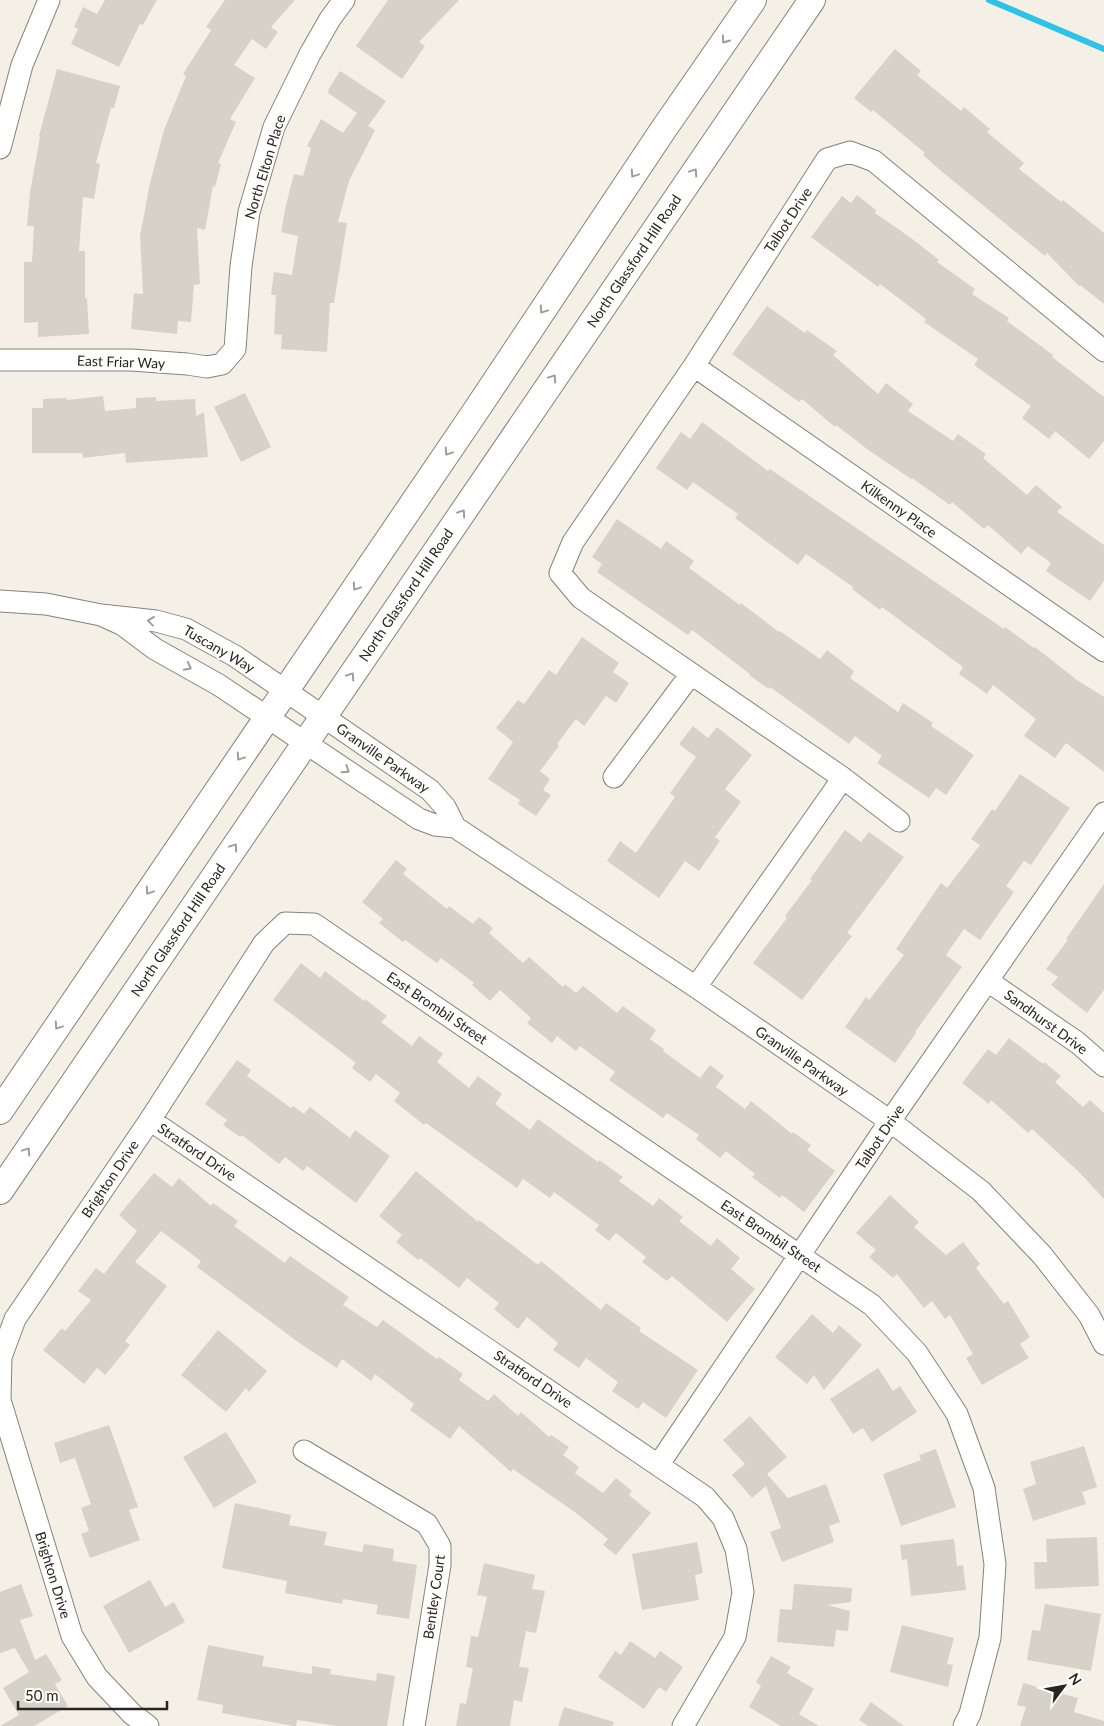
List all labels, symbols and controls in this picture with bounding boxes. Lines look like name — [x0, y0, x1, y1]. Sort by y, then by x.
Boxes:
one-way arrow — [722, 34, 731, 44]
street label: North Elton Place — [241, 113, 288, 221]
one-way arrow — [688, 168, 698, 177]
one-way arrow — [631, 169, 640, 178]
street label: Talbot Drive — [760, 184, 815, 256]
street label: North Glassford Hill Road — [583, 191, 684, 330]
one-way arrow — [540, 304, 550, 313]
street label: East Friar Way — [77, 351, 166, 372]
one-way arrow — [547, 375, 557, 384]
one-way arrow — [445, 447, 454, 456]
street label: Kilkenny Place — [858, 476, 940, 541]
one-way arrow — [456, 509, 465, 518]
street label: North Glassford Hill Road — [355, 525, 456, 664]
one-way arrow — [353, 581, 362, 590]
one-way arrow — [146, 616, 154, 627]
street label: Tuscany Way — [180, 621, 259, 676]
one-way arrow — [183, 660, 192, 670]
one-way arrow — [344, 672, 354, 681]
street label: Granville Parkway — [333, 719, 434, 797]
one-way arrow — [237, 751, 246, 761]
one-way arrow — [340, 764, 350, 773]
one-way arrow — [228, 843, 237, 853]
street label: North Glassford Hill Road — [127, 860, 228, 999]
one-way arrow — [146, 886, 155, 895]
street label: East Brombil Street — [384, 968, 491, 1048]
street label: Sandhurst Drive — [1001, 986, 1091, 1058]
one-way arrow — [55, 1020, 64, 1030]
street label: Granville Parkway — [752, 1022, 853, 1100]
street label: Talbot Drive — [852, 1101, 907, 1172]
street label: Stratford Drive — [155, 1119, 240, 1184]
street label: Brighton Drive — [77, 1137, 142, 1221]
one-way arrow — [21, 1147, 31, 1156]
street label: East Brombil Street — [718, 1196, 825, 1276]
street label: Stratford Drive — [491, 1346, 576, 1411]
street label: Brighton Drive — [32, 1529, 75, 1620]
street label: Bentley Court — [419, 1554, 448, 1640]
north arrow — [1039, 1661, 1089, 1711]
text: N — [1065, 1670, 1086, 1688]
scale bar — [18, 1678, 166, 1710]
text: 50 m — [25, 1686, 59, 1704]

